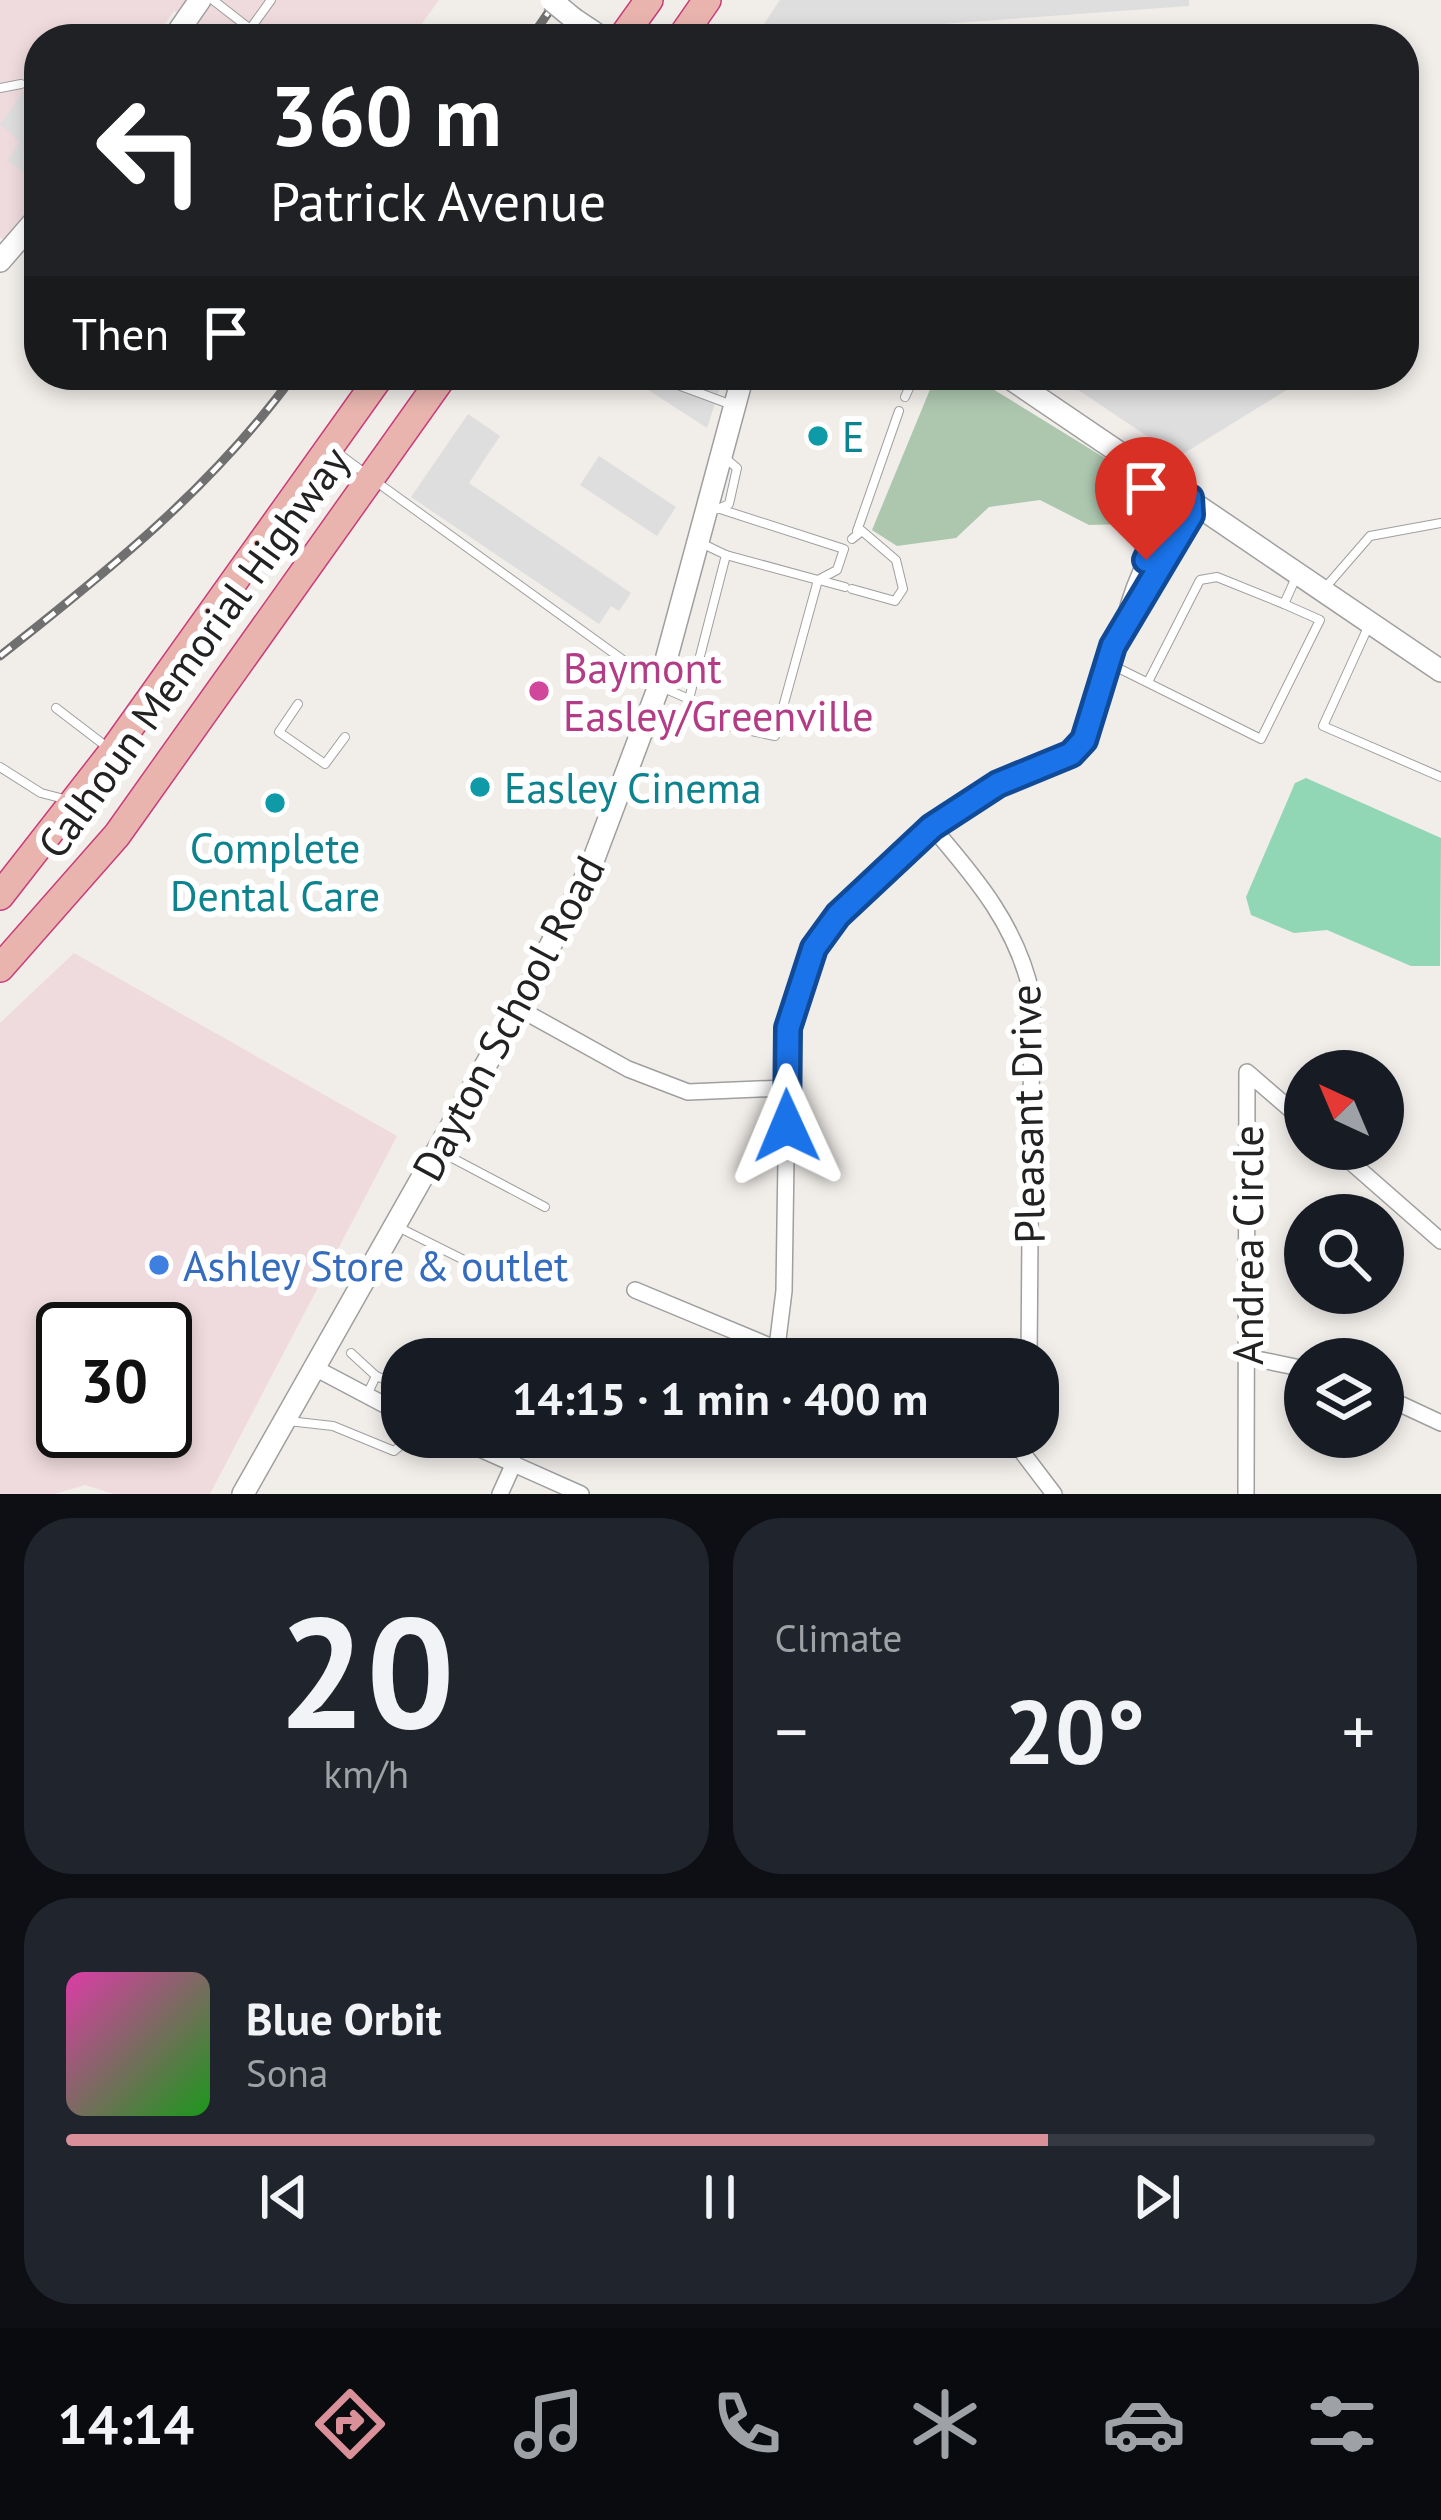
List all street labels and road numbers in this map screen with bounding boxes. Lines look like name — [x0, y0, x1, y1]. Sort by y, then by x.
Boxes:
street label: Calhoun Memorial Highway — [25, 435, 361, 869]
street label: Dayton School Road — [399, 846, 617, 1190]
street label: Pleasant Drive — [997, 984, 1057, 1244]
street label: Andrea Circle — [1220, 1125, 1275, 1365]

